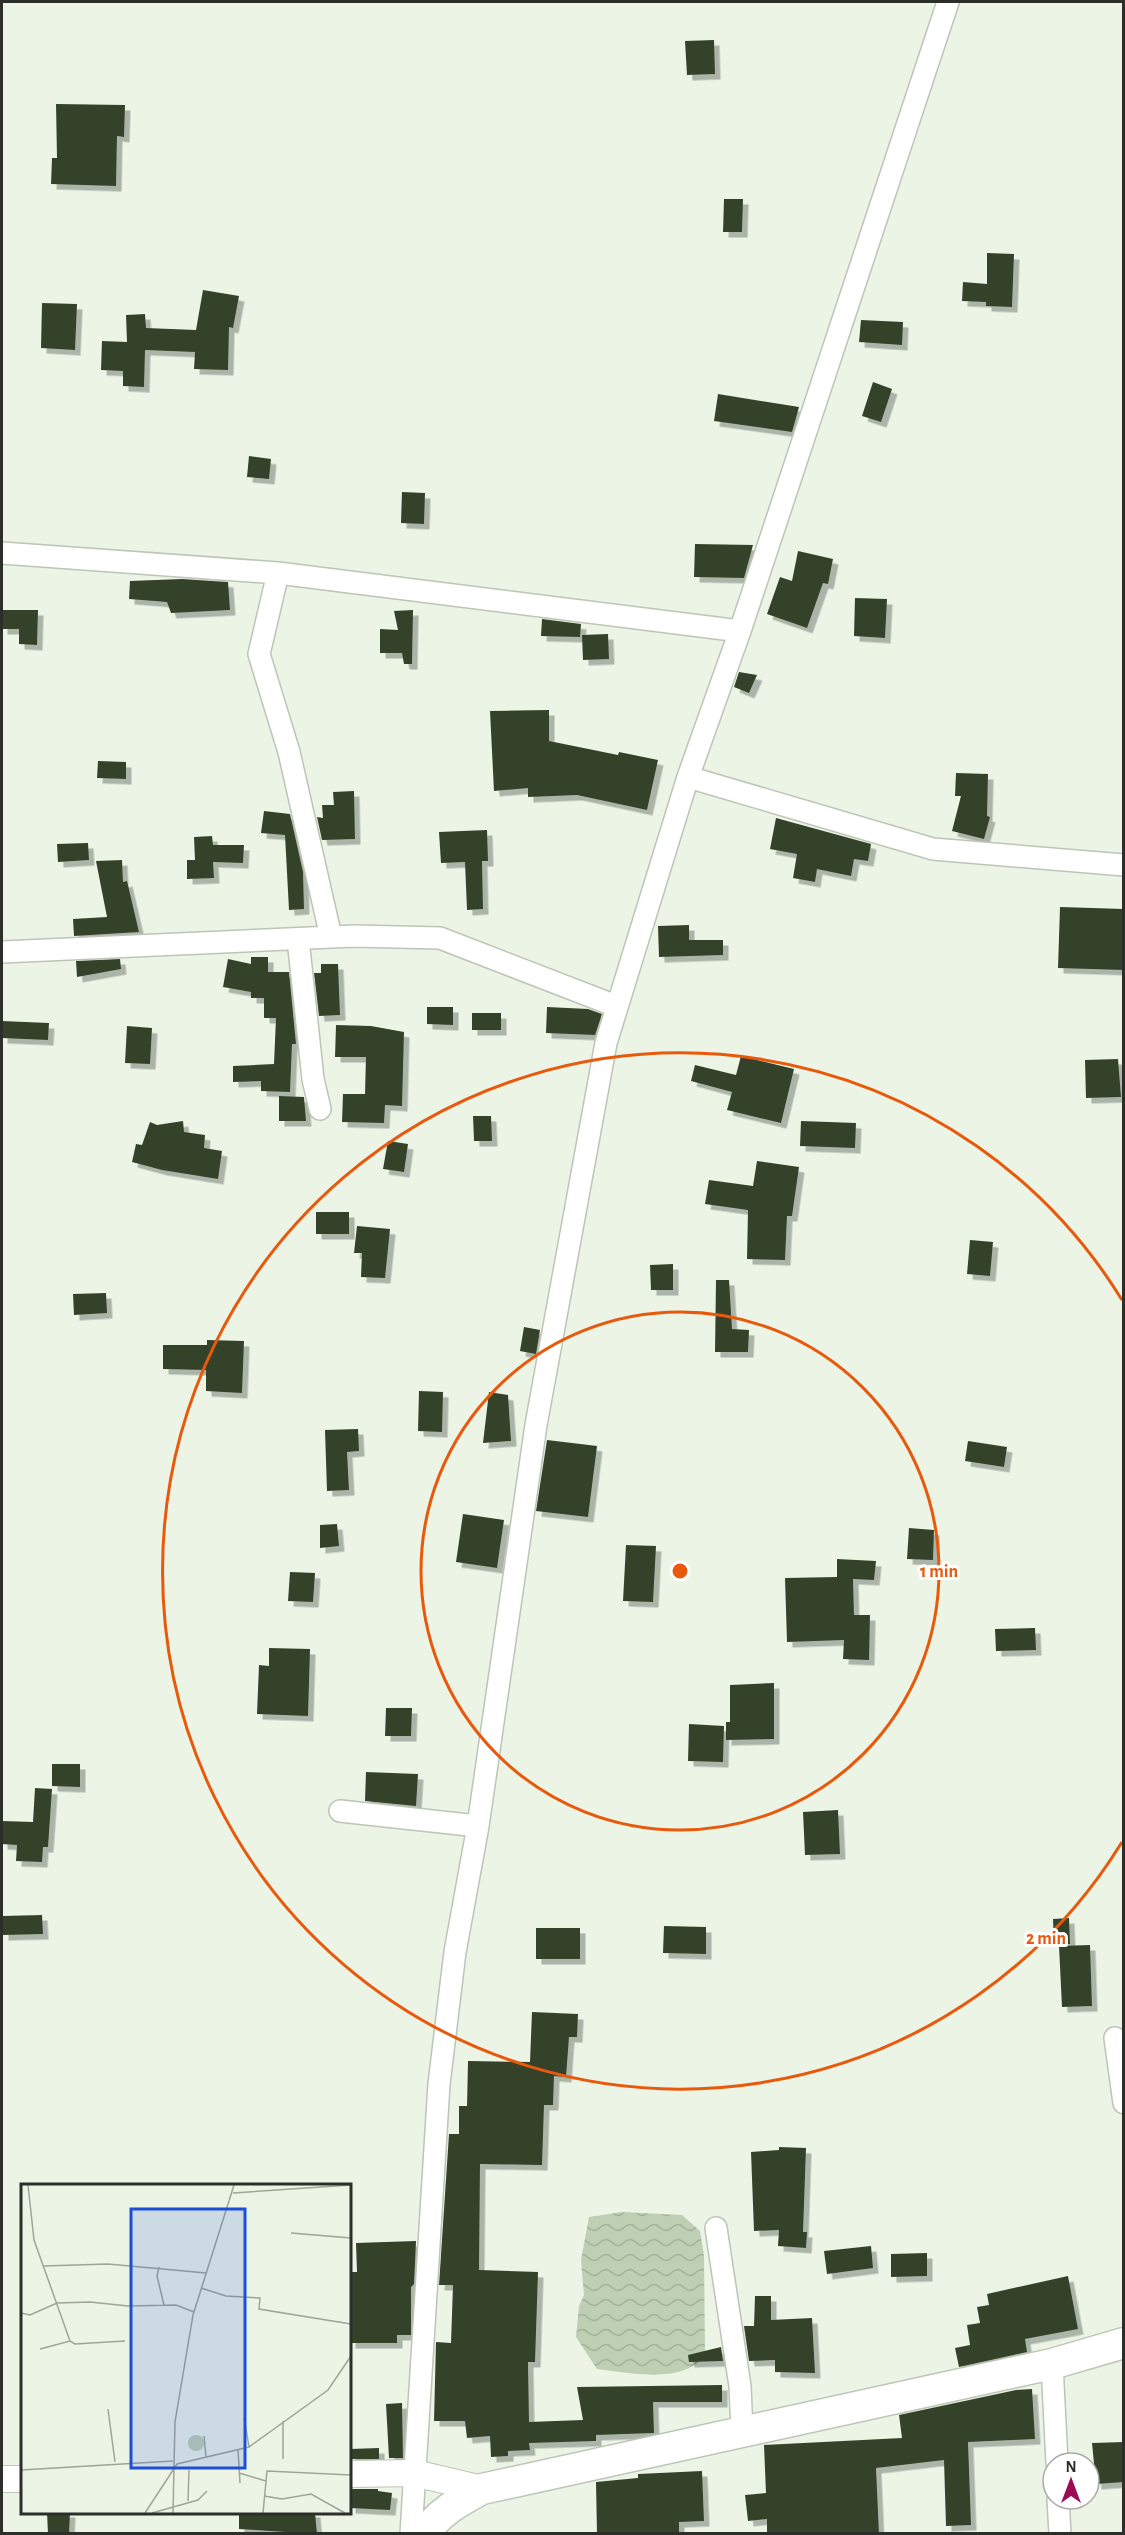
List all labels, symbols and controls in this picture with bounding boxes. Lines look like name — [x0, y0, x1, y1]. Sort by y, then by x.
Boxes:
centre of rings — [670, 1561, 690, 1581]
text: 1 min — [920, 1563, 958, 1581]
text: 2 min — [1026, 1930, 1066, 1948]
inset map — [21, 2184, 351, 2514]
north arrow — [1041, 2451, 1101, 2511]
text: N — [1065, 2459, 1077, 2475]

